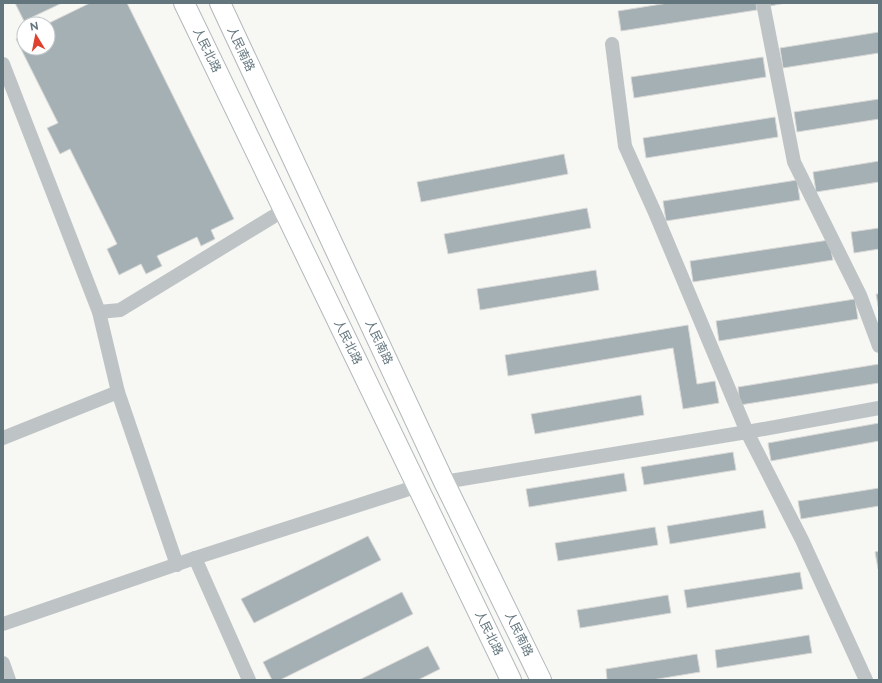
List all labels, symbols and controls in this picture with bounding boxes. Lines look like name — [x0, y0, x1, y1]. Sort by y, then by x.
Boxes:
north arrow — [16, 16, 56, 56]
text: N — [29, 20, 40, 34]
street label: 人民南路 — [225, 24, 257, 74]
street label: 人民北路 — [190, 25, 224, 75]
street label: 人民北路 — [331, 317, 365, 367]
street label: 人民南路 — [363, 317, 395, 367]
street label: 人民北路 — [472, 608, 506, 658]
street label: 人民南路 — [502, 609, 536, 659]

